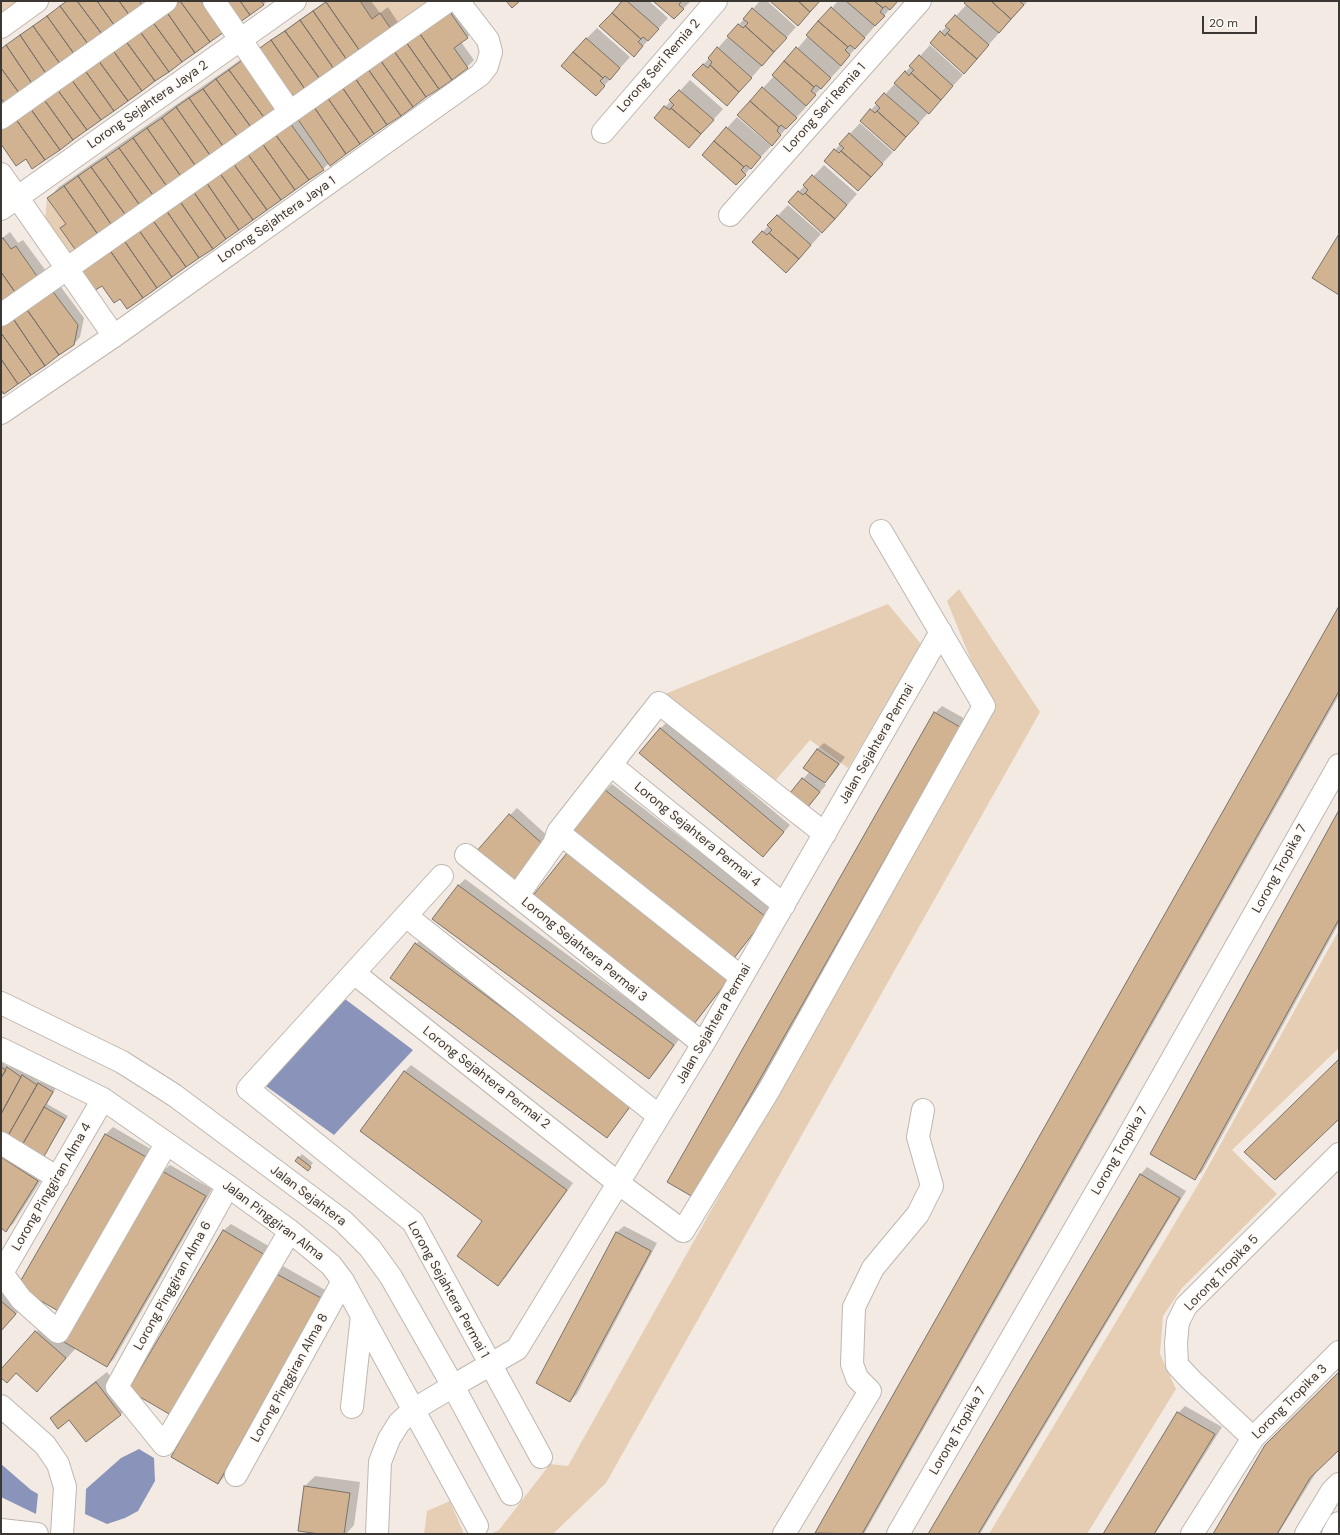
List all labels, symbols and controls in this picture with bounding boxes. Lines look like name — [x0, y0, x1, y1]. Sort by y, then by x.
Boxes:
scale bar — [1204, 8, 1259, 34]
text: 20 m — [1209, 15, 1238, 31]
street label: Lorong Seri Remia 2 — [614, 16, 704, 116]
street label: Lorong Sejahtera Jaya 2 — [85, 58, 211, 152]
street label: Lorong Seri Remia 1 — [781, 60, 869, 156]
street label: Lorong Sejahtera Jaya 1 — [215, 174, 339, 266]
street label: Jalan Sejahtera Permai — [836, 681, 918, 807]
street label: Lorong Sejahtera Permai 4 — [631, 779, 763, 891]
street label: Lorong Tropika 7 — [1249, 822, 1311, 916]
street label: Lorong Sejahtera Permai 3 — [518, 894, 650, 1006]
street label: Jalan Sejahtera Permai — [673, 961, 755, 1087]
street label: Lorong Sejahtera Permai 2 — [419, 1023, 553, 1133]
street label: Lorong Tropika 7 — [1089, 1104, 1151, 1198]
street label: Lorong Pinggiran Alma 4 — [9, 1120, 95, 1254]
street label: Jalan Sejahtera — [267, 1162, 349, 1230]
street label: Jalan Pinggiran Alma — [219, 1178, 327, 1264]
street label: Lorong Pinggiran Alma 6 — [131, 1219, 215, 1353]
street label: Lorong Sejahtera Permai 1 — [404, 1219, 492, 1361]
street label: Lorong Tropika 5 — [1182, 1232, 1262, 1314]
street label: Lorong Pinggiran Alma 8 — [248, 1311, 332, 1445]
street label: Lorong Tropika 3 — [1249, 1361, 1331, 1443]
street label: Lorong Tropika 7 — [927, 1384, 989, 1478]

